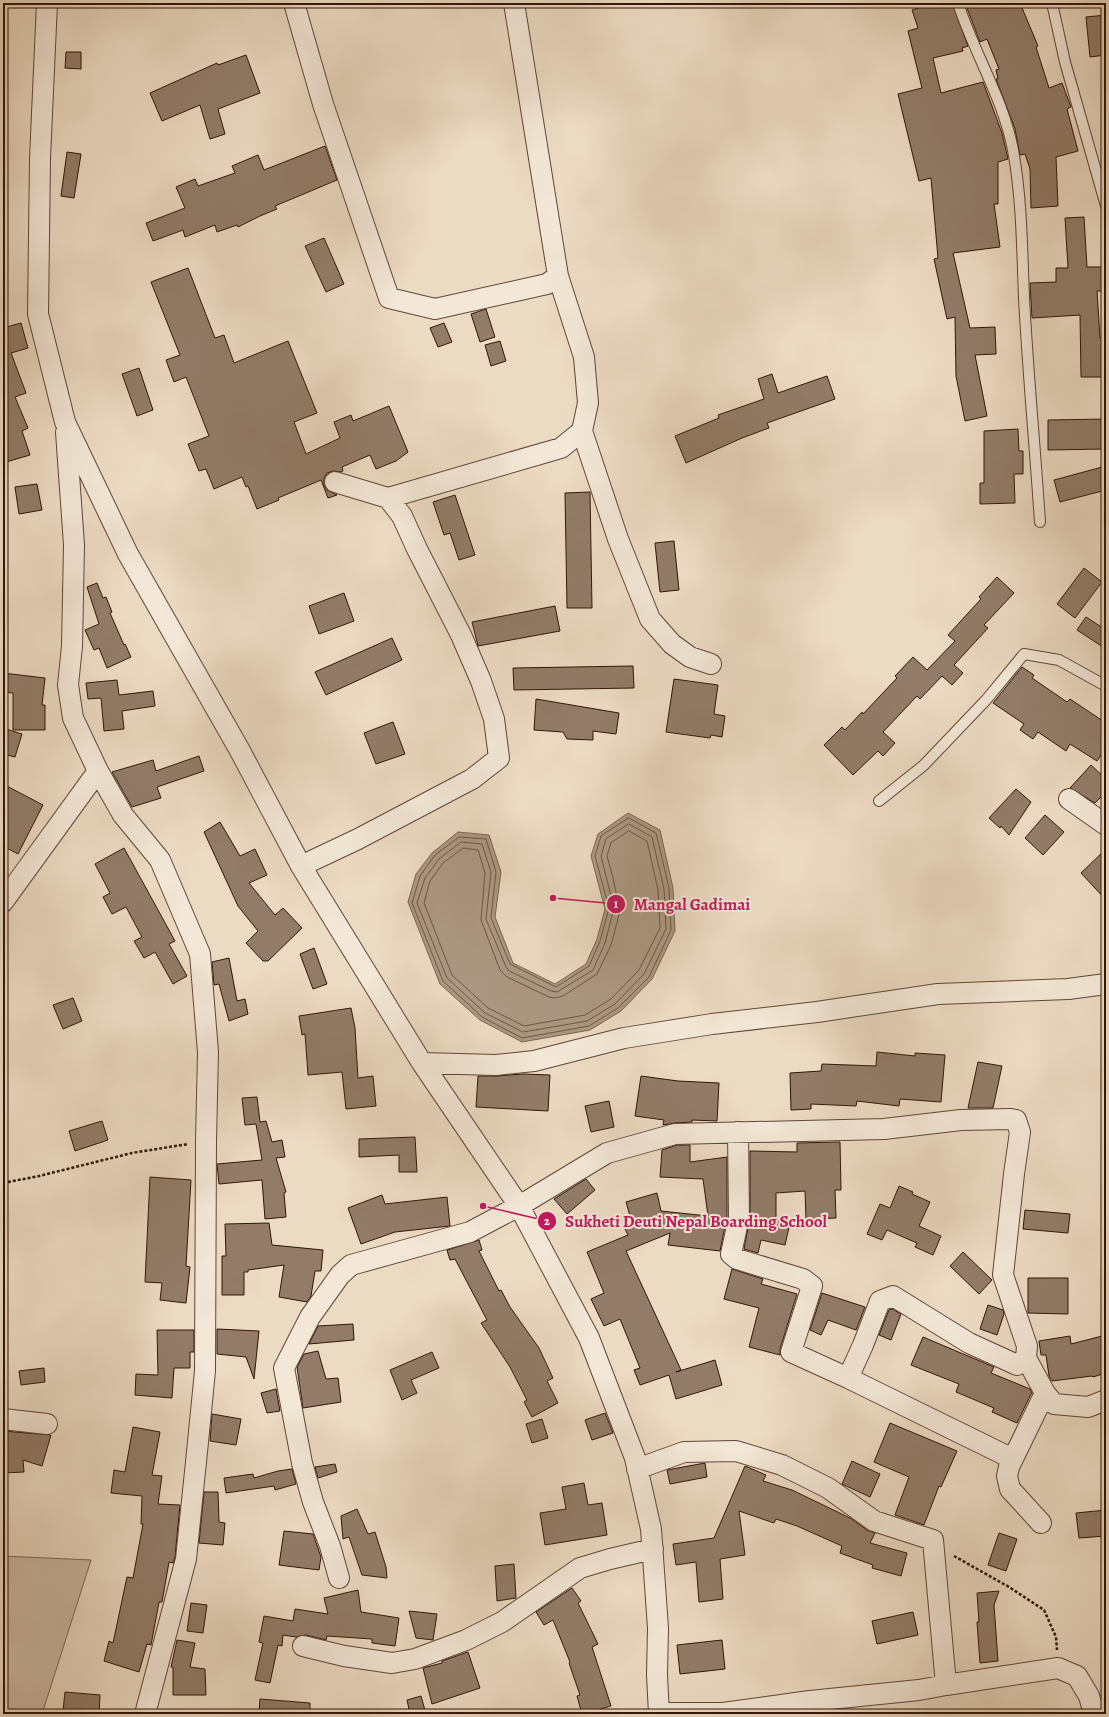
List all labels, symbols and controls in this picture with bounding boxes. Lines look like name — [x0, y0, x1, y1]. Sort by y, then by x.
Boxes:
callout: Mangal Gadimai — [606, 889, 759, 918]
text: Mangal Gadimai — [634, 893, 750, 916]
text: 1 — [614, 896, 619, 912]
callout: Sukheti Deuti Nepal Boarding School — [537, 1207, 835, 1236]
text: Sukheti Deuti Nepal Boarding School — [565, 1210, 828, 1233]
text: 2 — [544, 1213, 550, 1229]

